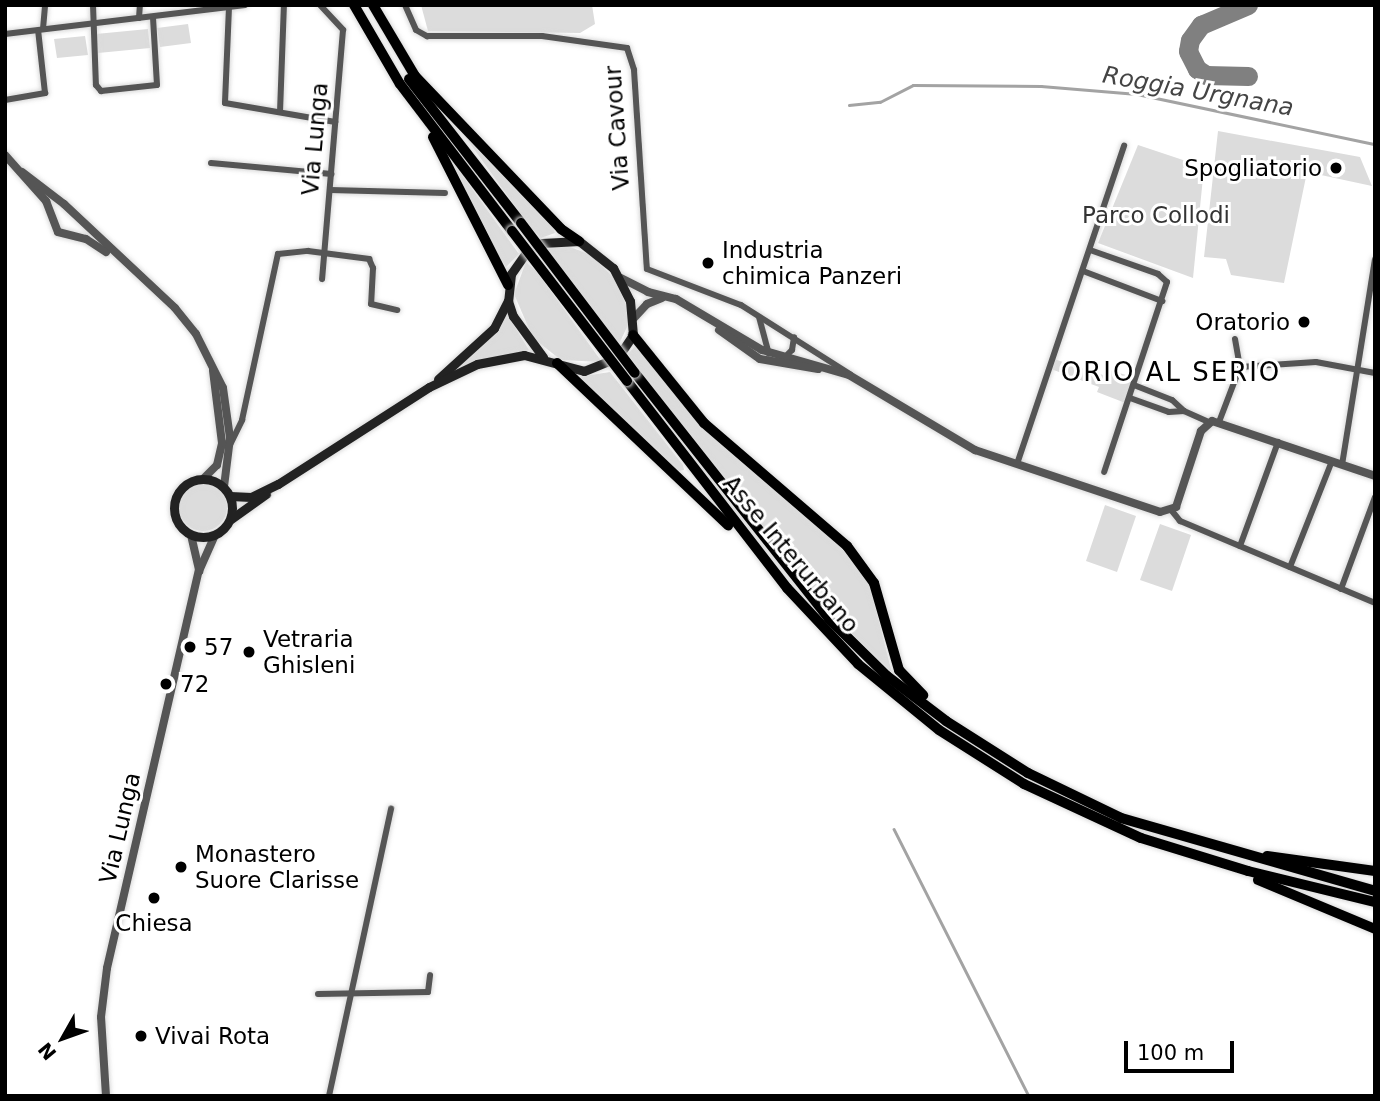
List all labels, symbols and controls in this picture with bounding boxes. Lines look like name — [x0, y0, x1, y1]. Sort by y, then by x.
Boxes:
water label: Roggia Urgnana — [1100, 61, 1296, 123]
street label: Via Cavour — [599, 65, 635, 191]
street label: Via Lunga — [296, 81, 334, 197]
place label: Spogliatorio — [1184, 154, 1322, 182]
marker: Spogliatorio — [1328, 160, 1344, 176]
park label: Parco Collodi — [1082, 201, 1230, 229]
place label: Industria chimica Panzeri — [722, 236, 902, 290]
marker: Industria chimica Panzeri — [700, 255, 716, 271]
place label: Oratorio — [1195, 308, 1290, 336]
marker: Oratorio — [1296, 314, 1312, 330]
district label: ORIO AL SERIO — [1062, 357, 1280, 389]
street label: Asse Interurbano — [717, 470, 865, 638]
place label: Vetraria Ghisleni — [263, 625, 355, 679]
place label: 57 — [204, 633, 233, 661]
marker: 57 — [182, 639, 198, 655]
marker: Vetraria Ghisleni — [241, 644, 257, 660]
place label: 72 — [180, 670, 209, 698]
marker: 72 — [158, 676, 174, 692]
street label: Via Lunga — [94, 770, 146, 886]
place label: Monastero Suore Clarisse — [195, 840, 359, 894]
marker: Monastero Suore Clarisse — [173, 859, 189, 875]
marker: Chiesa — [146, 890, 162, 906]
place label: Chiesa — [115, 909, 193, 937]
north arrow — [28, 1003, 98, 1073]
place label: Vivai Rota — [155, 1022, 270, 1050]
marker: Vivai Rota — [133, 1028, 149, 1044]
scale bar — [1128, 1028, 1238, 1072]
text: N — [33, 1038, 60, 1065]
text: 100 m — [1137, 1041, 1204, 1065]

